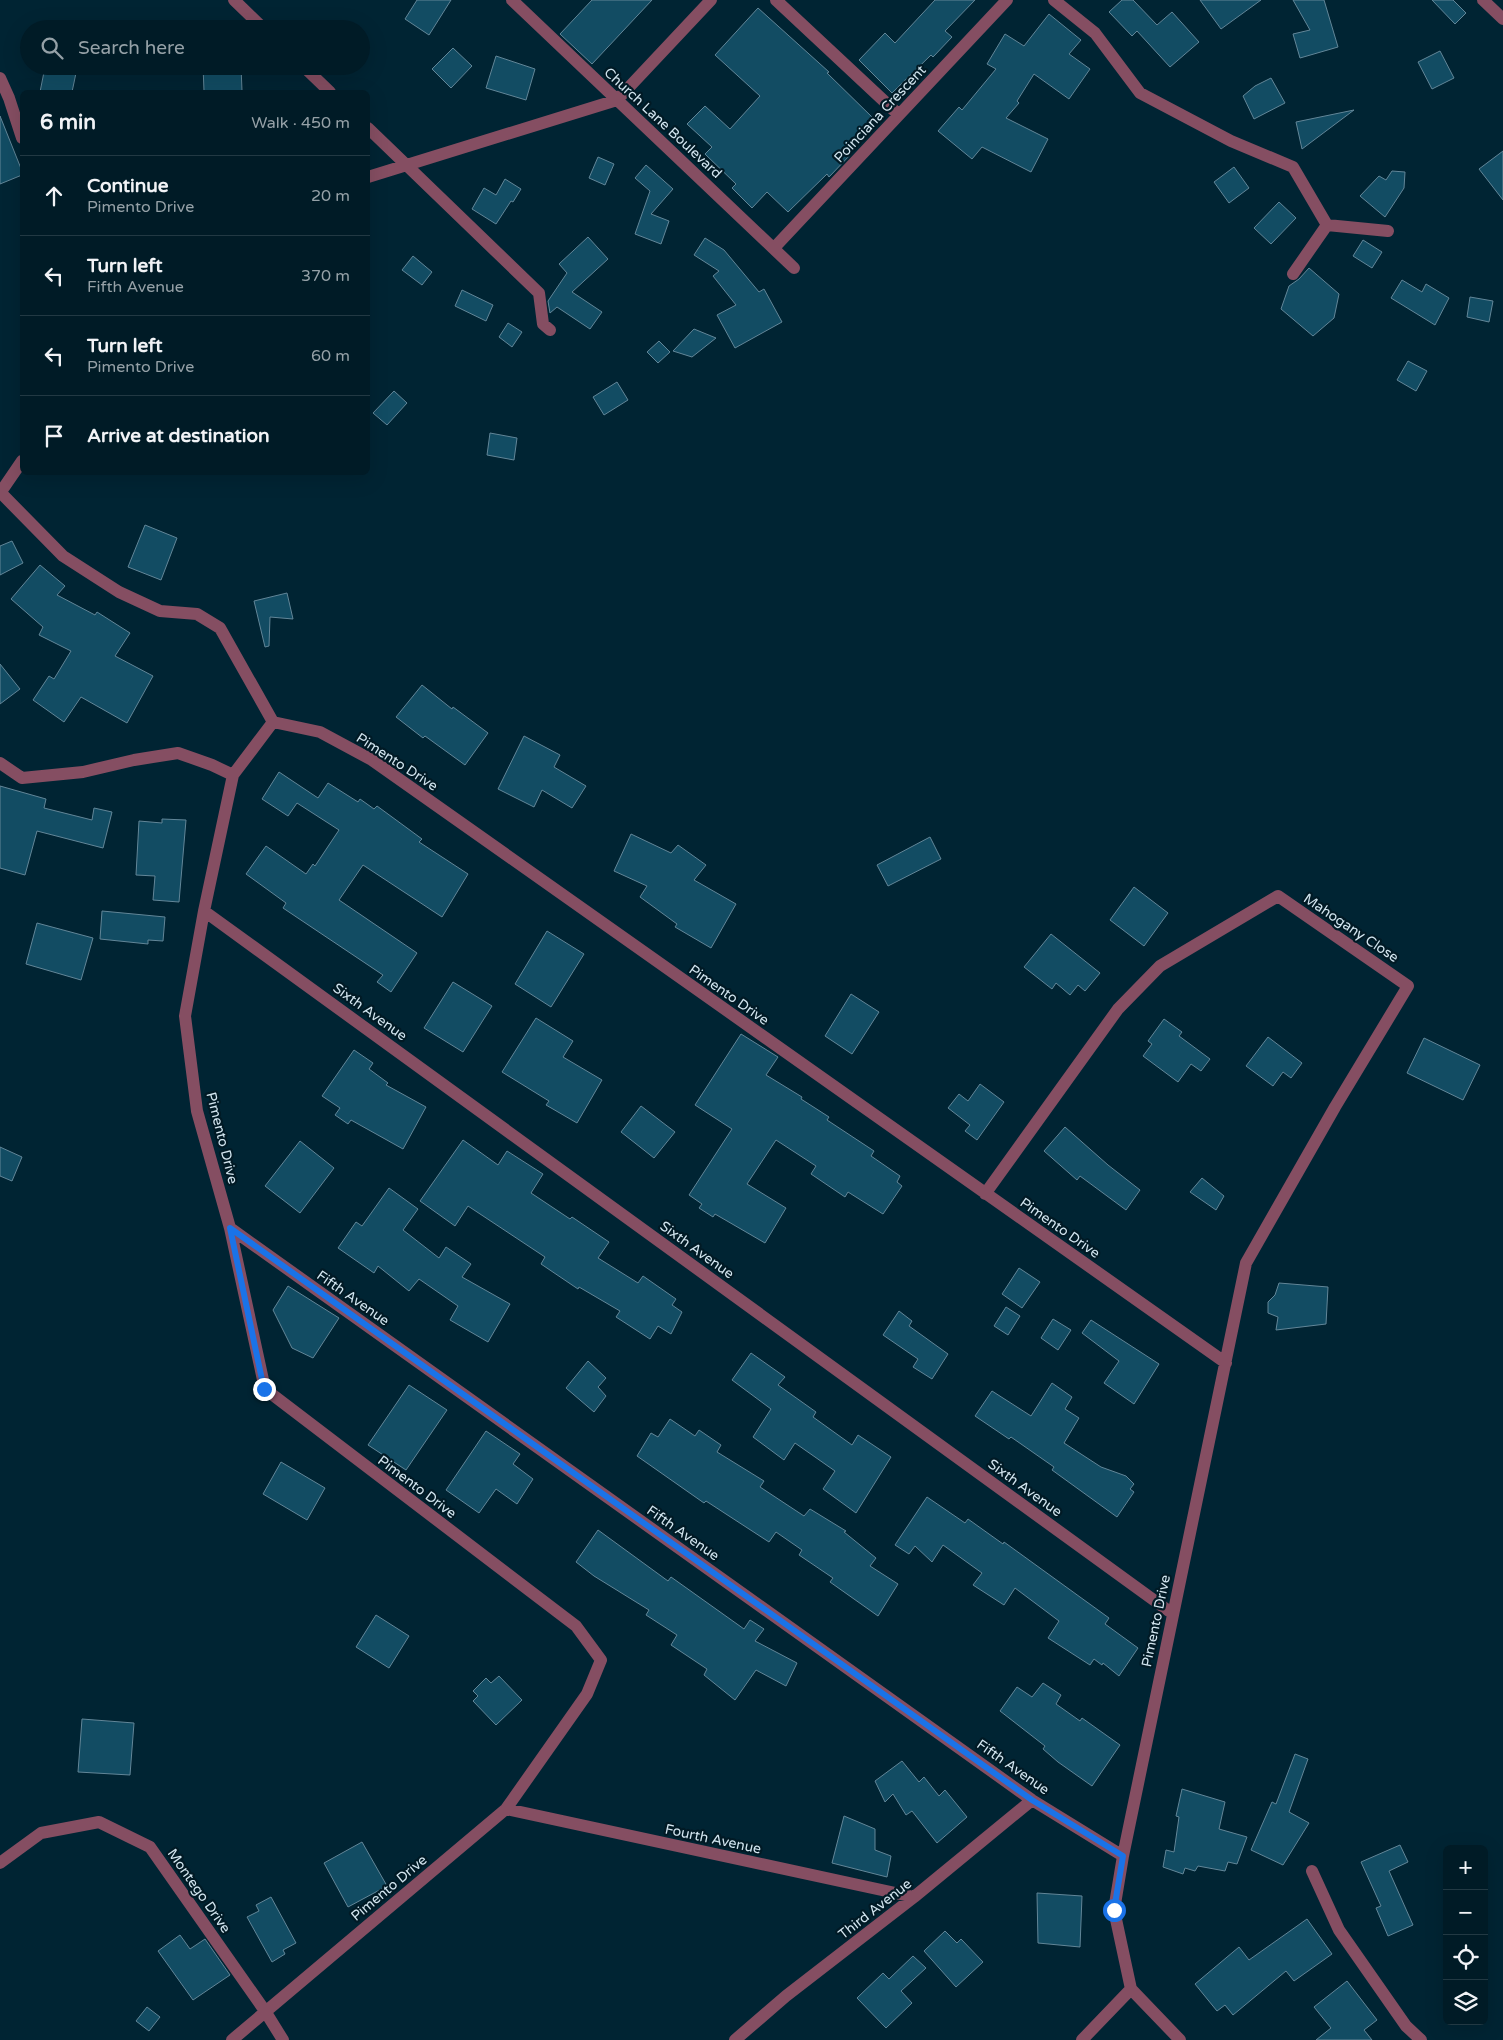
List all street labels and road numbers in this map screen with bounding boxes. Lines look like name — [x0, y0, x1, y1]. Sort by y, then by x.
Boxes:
street label: Poinciana Crescent — [830, 61, 930, 166]
street label: Church Lane Boulevard — [601, 64, 725, 182]
street label: Pimento Drive — [353, 729, 441, 795]
street label: Mahogany Close — [1300, 890, 1402, 966]
street label: Pimento Drive — [686, 961, 772, 1029]
street label: Sixth Avenue — [330, 979, 410, 1045]
street label: Pimento Drive — [202, 1090, 242, 1186]
street label: Pimento Drive — [1017, 1194, 1103, 1262]
street label: Sixth Avenue — [657, 1217, 737, 1283]
street label: Fifth Avenue — [313, 1267, 393, 1329]
street label: Pimento Drive — [374, 1452, 460, 1522]
street label: Sixth Avenue — [985, 1455, 1065, 1521]
street label: Fifth Avenue — [643, 1502, 723, 1564]
street label: Pimento Drive — [1138, 1573, 1174, 1669]
street label: Fifth Avenue — [973, 1736, 1053, 1798]
street label: Fourth Avenue — [663, 1820, 763, 1858]
street label: Montego Drive — [164, 1846, 234, 1936]
street label: Pimento Drive — [348, 1851, 430, 1925]
street label: Third Avenue — [835, 1875, 915, 1943]

